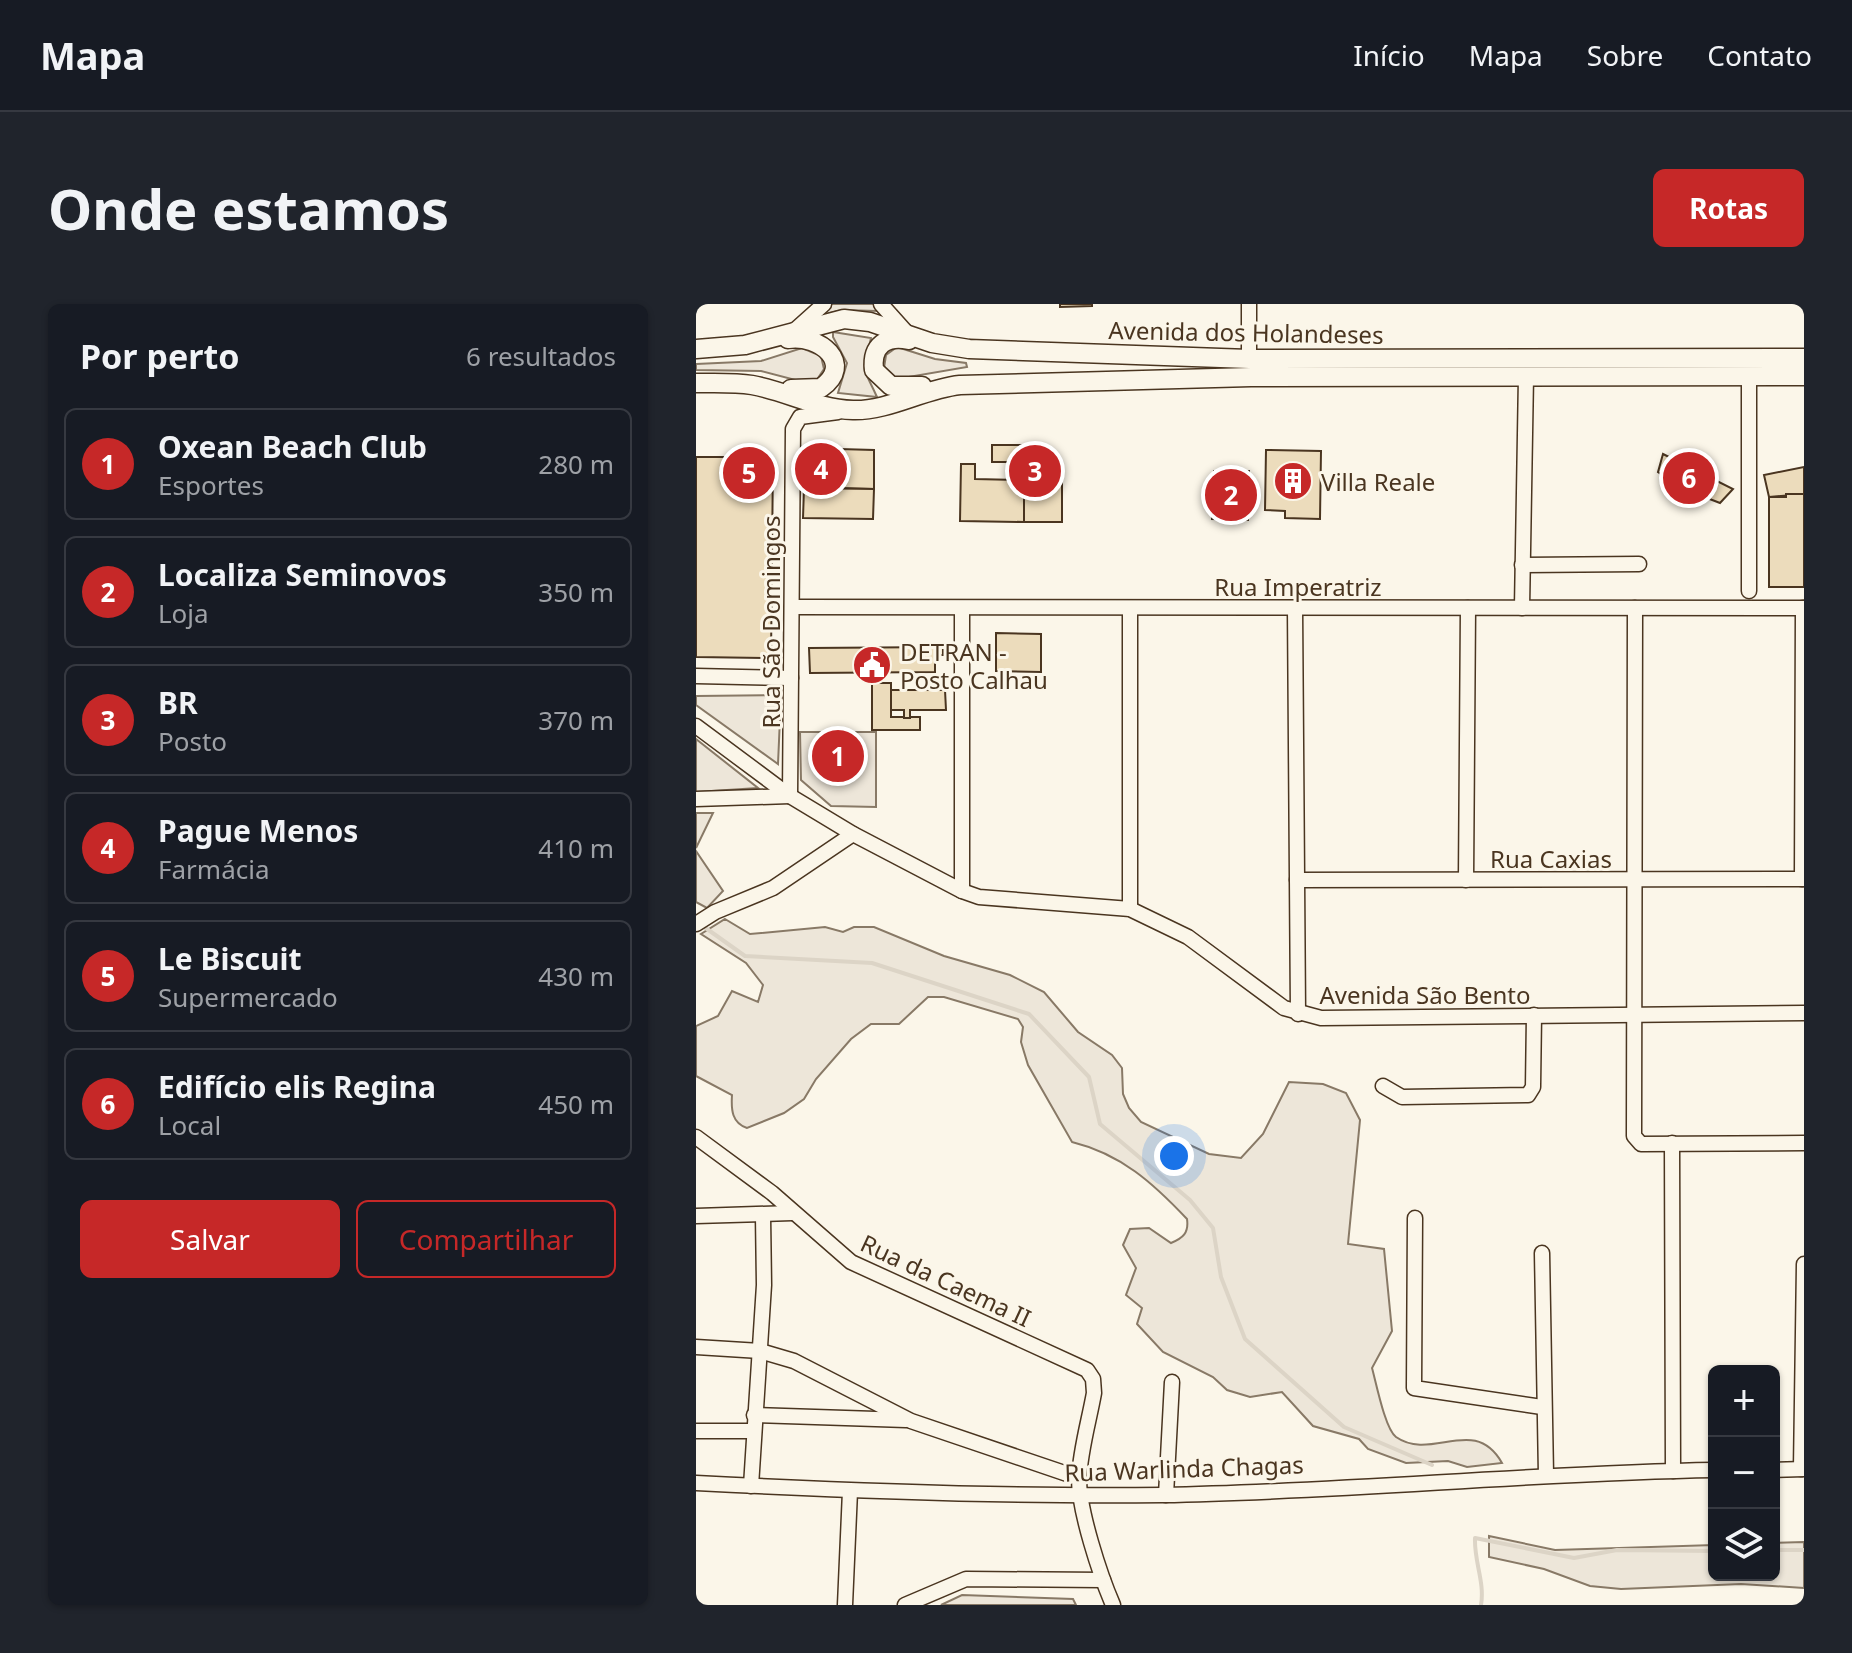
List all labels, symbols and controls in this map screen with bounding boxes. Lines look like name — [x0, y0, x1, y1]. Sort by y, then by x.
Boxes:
text: Mapa — [40, 29, 145, 81]
text: Início — [1353, 36, 1425, 74]
text: Mapa — [1469, 36, 1543, 74]
text: Sobre — [1587, 36, 1663, 74]
text: Contato — [1707, 36, 1812, 74]
button: Rotas — [1653, 169, 1804, 247]
text: Onde estamos — [48, 170, 449, 246]
street label: Avenida dos Holandeses — [1108, 313, 1384, 351]
text: Por perto — [80, 333, 239, 379]
text: 6 resultados — [466, 338, 616, 374]
text: Oxean Beach Club — [158, 426, 427, 467]
pin: 4 — [795, 439, 847, 499]
pin: 3 — [1009, 441, 1061, 501]
pin: 5 — [723, 443, 775, 503]
text: 1 — [101, 446, 115, 482]
text: 280 m — [538, 446, 614, 482]
pin: 6 — [1663, 448, 1715, 508]
building icon: Villa Reale — [1272, 460, 1314, 502]
pin: 2 — [1205, 465, 1257, 525]
place label: Villa Reale — [1321, 465, 1435, 498]
text: Esportes — [158, 467, 264, 503]
street label: Rua São Domingos — [754, 515, 787, 729]
text: Localiza Seminovos — [158, 554, 447, 595]
street label: Rua Imperatriz — [1214, 570, 1382, 603]
text: 2 — [101, 574, 115, 610]
text: 350 m — [538, 574, 614, 610]
text: Loja — [158, 595, 209, 631]
place label: DETRAN - Posto Calhau — [900, 635, 1048, 696]
public building icon: DETRAN - Posto Calhau — [851, 644, 893, 686]
text: BR — [158, 682, 198, 723]
text: 3 — [101, 702, 115, 738]
text: 370 m — [538, 702, 614, 738]
text: Posto — [158, 723, 227, 759]
pin: 1 — [812, 726, 864, 786]
text: Pague Menos — [158, 810, 358, 851]
text: 4 — [101, 830, 115, 866]
text: 410 m — [538, 830, 614, 866]
street label: Rua Caxias — [1490, 842, 1612, 875]
text: Farmácia — [158, 851, 270, 887]
text: Le Biscuit — [158, 938, 301, 979]
text: 5 — [101, 958, 115, 994]
text: 430 m — [538, 958, 614, 994]
street label: Avenida São Bento — [1319, 978, 1531, 1011]
text: Supermercado — [158, 979, 338, 1015]
text: Edifício elis Regina — [158, 1066, 436, 1107]
text: 6 — [101, 1086, 115, 1122]
text: 450 m — [538, 1086, 614, 1122]
text: Local — [158, 1107, 221, 1143]
your location — [1154, 1136, 1194, 1176]
button: Salvar — [80, 1200, 340, 1278]
button: Compartilhar — [356, 1200, 616, 1278]
street label: Rua da Caema II — [855, 1226, 1037, 1334]
map controls — [1708, 1365, 1780, 1581]
button: + — [1708, 1365, 1780, 1437]
button: − — [1708, 1437, 1780, 1509]
street label: Rua Warlinda Chagas — [1064, 1447, 1304, 1489]
button: layers — [1708, 1509, 1780, 1581]

